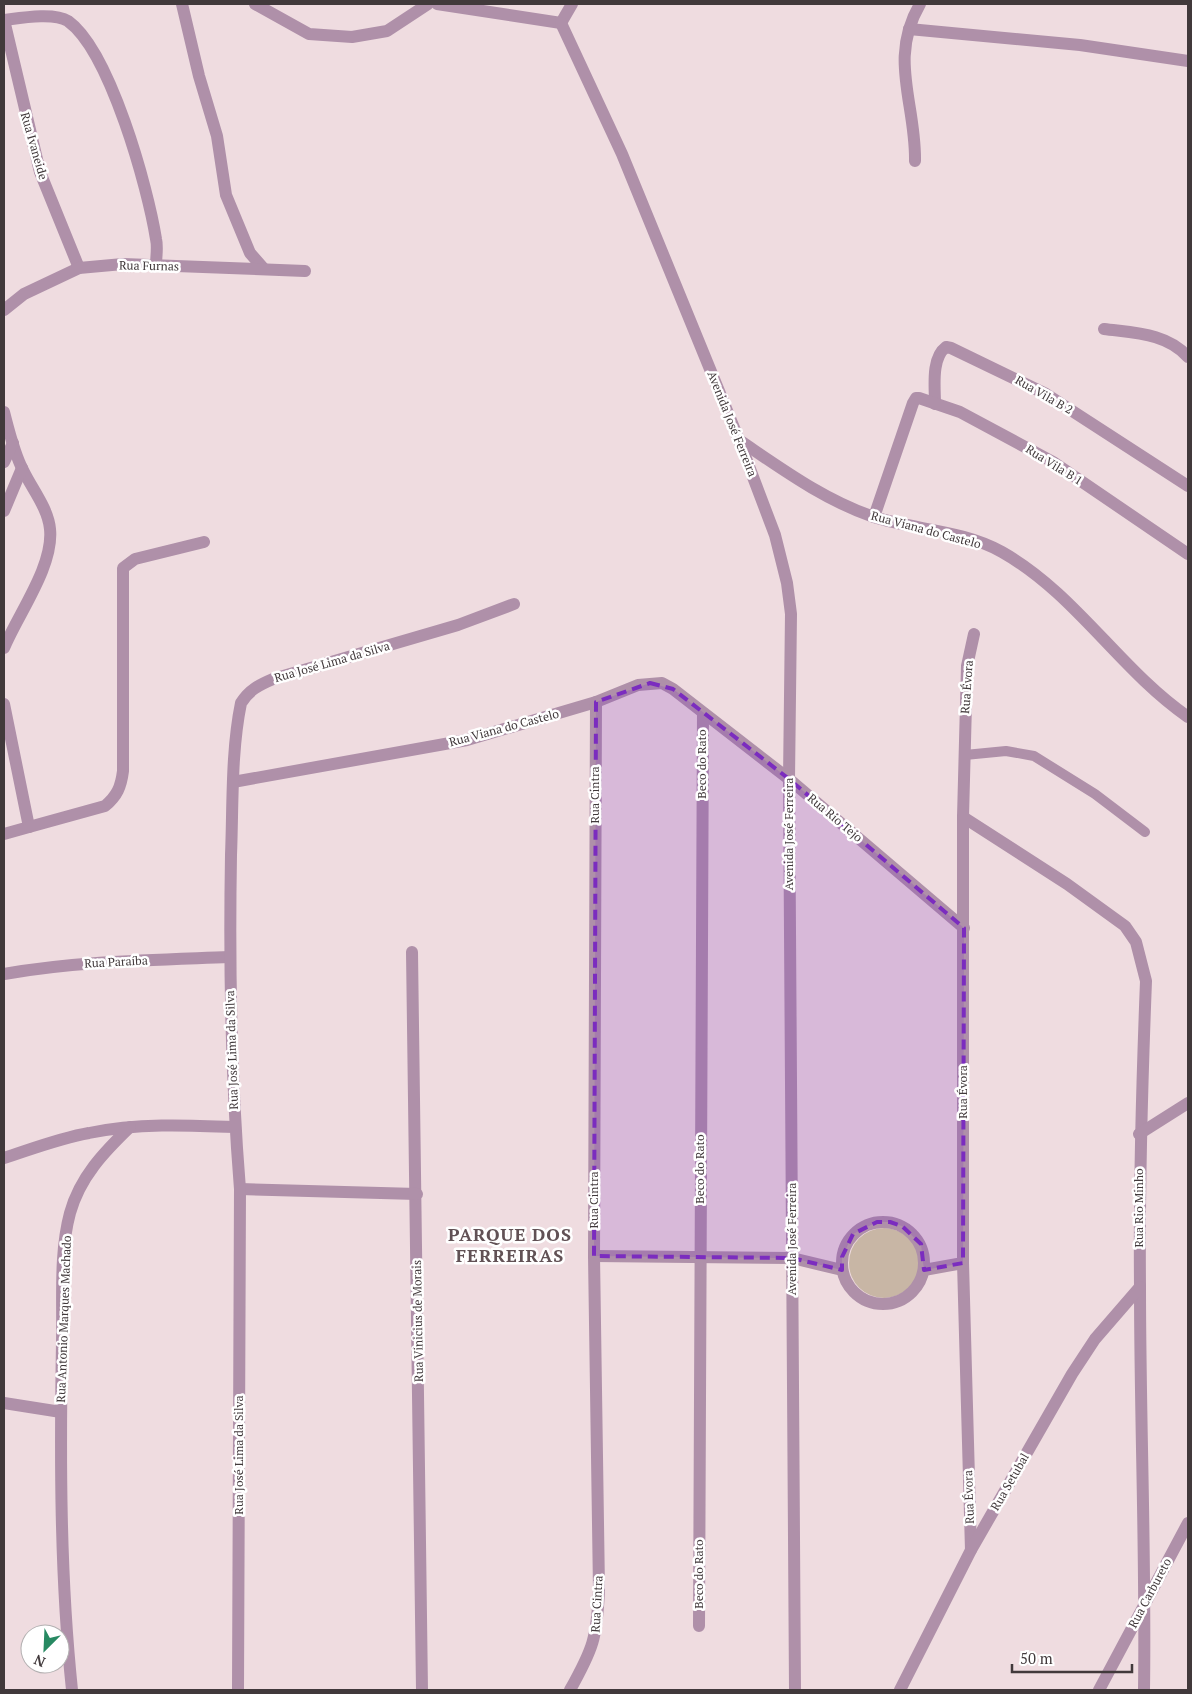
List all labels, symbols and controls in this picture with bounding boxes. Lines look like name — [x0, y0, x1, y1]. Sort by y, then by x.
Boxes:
street label: Rua Ivaneide — [18, 110, 51, 181]
street label: Rua Furnas — [119, 257, 179, 274]
street label: Avenida José Ferreira — [704, 369, 761, 479]
street label: Rua Vila B 2 — [1013, 372, 1076, 417]
street label: Rua Vila B 1 — [1023, 441, 1085, 488]
street label: Rua Viana do Castelo — [870, 508, 983, 551]
street label: Rua José Lima da Silva — [272, 638, 391, 685]
street label: Rua Évora — [957, 660, 976, 714]
street label: Rua Viana do Castelo — [447, 706, 561, 749]
street label: Beco do Rato — [694, 729, 709, 799]
street label: Rua Cintra — [587, 766, 602, 824]
street label: Avenida José Ferreira — [781, 778, 796, 890]
street label: Rua Rio Tejo — [805, 790, 866, 845]
street label: Rua Paraíba — [84, 952, 148, 971]
street label: Rua José Lima da Silva — [222, 990, 241, 1110]
street label: Rua Évora — [955, 1065, 970, 1119]
street label: Beco do Rato — [692, 1134, 707, 1204]
street label: Rua Rio Minho — [1131, 1168, 1146, 1248]
street label: Rua Cintra — [586, 1171, 601, 1229]
street label: Avenida José Ferreira — [784, 1183, 799, 1295]
district label: PARQUE DOS FERREIRAS — [448, 1222, 572, 1267]
street label: Rua Antonio Marques Machado — [53, 1235, 74, 1403]
street label: Rua Vinicius de Morais — [409, 1260, 426, 1382]
street label: Rua José Lima da Silva — [231, 1395, 246, 1515]
street label: Rua Setubal — [987, 1450, 1032, 1513]
street label: Rua Évora — [960, 1470, 977, 1524]
street label: Beco do Rato — [691, 1539, 706, 1609]
street label: Rua Carbureto — [1125, 1555, 1174, 1630]
street label: Rua Cintra — [588, 1575, 605, 1633]
north arrow — [20, 1624, 70, 1674]
scale bar — [1012, 1642, 1132, 1674]
text: 50 m — [1020, 1648, 1053, 1668]
text: N — [30, 1650, 48, 1672]

